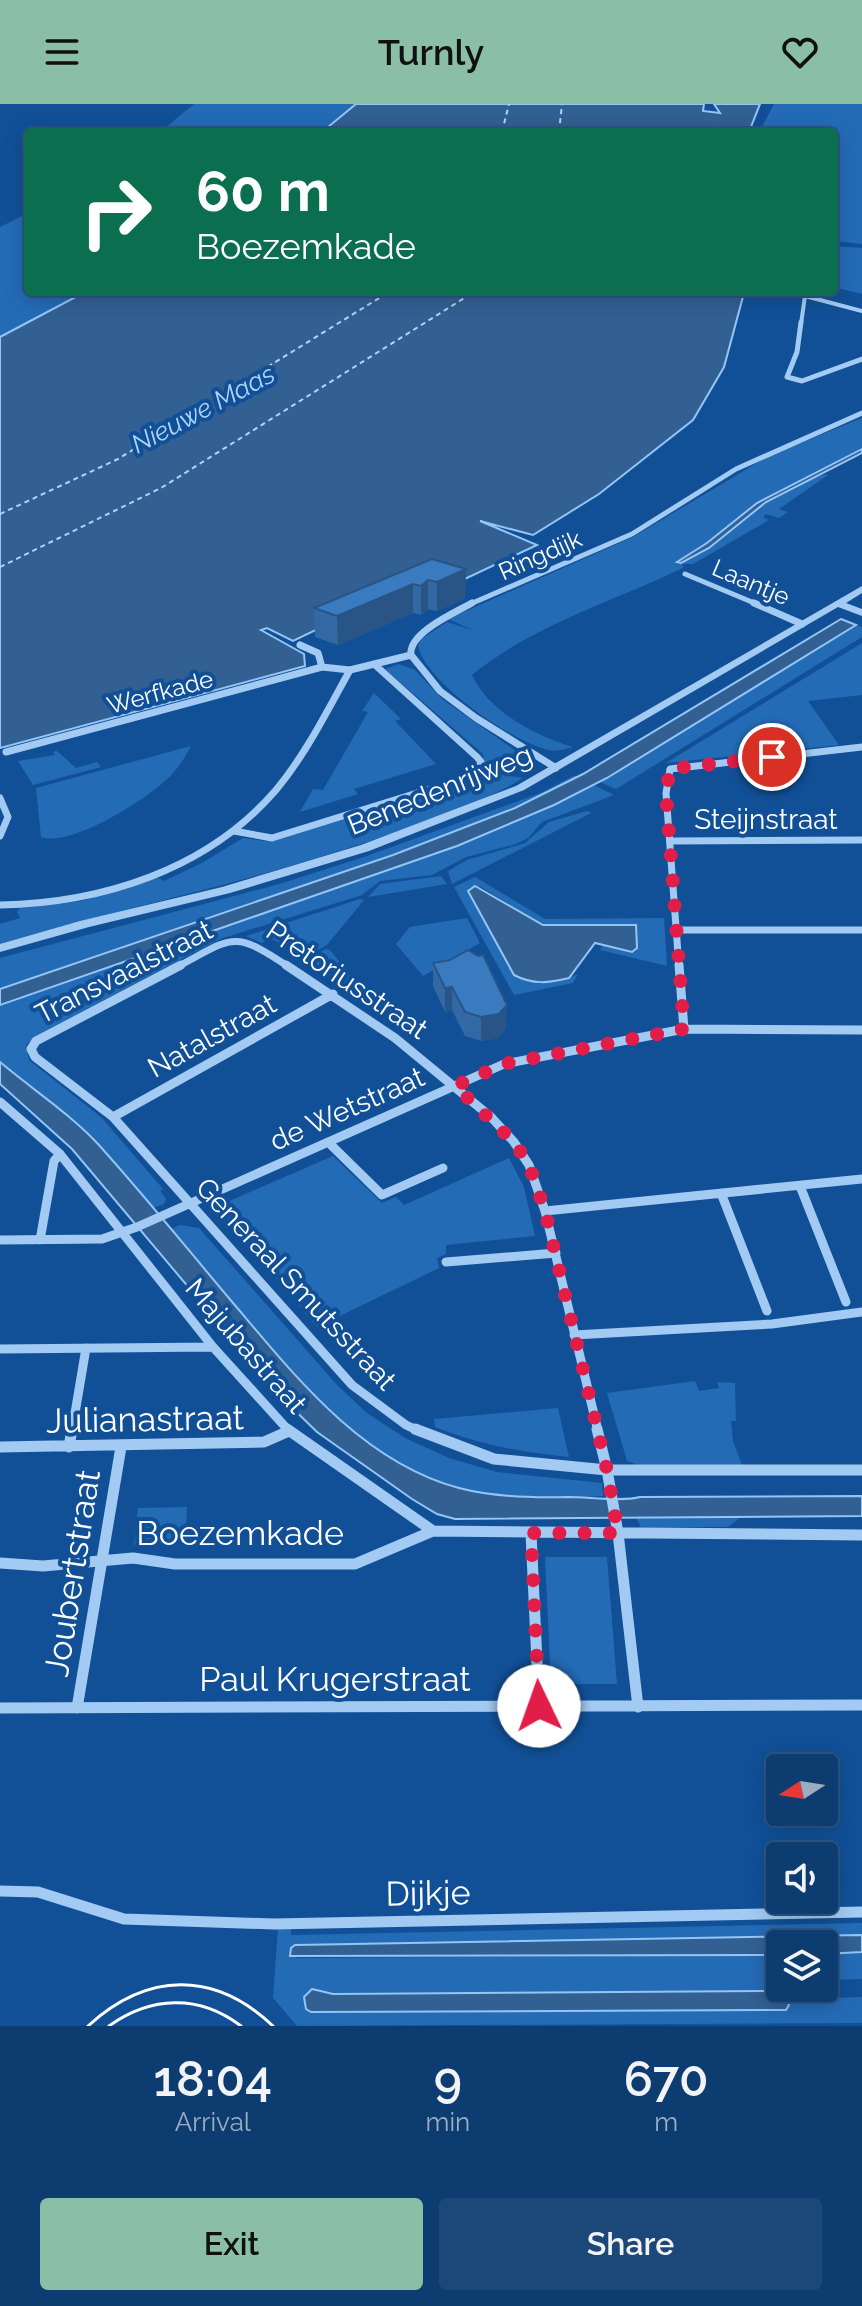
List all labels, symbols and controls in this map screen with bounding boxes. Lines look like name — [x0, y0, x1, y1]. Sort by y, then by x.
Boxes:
icon: menu — [40, 30, 84, 74]
icon: heart — [778, 30, 822, 74]
text: Turnly — [378, 31, 484, 73]
text: 60 m — [196, 158, 330, 224]
icon: right — [64, 160, 168, 264]
text: Boezemkade — [196, 225, 416, 267]
water label: Nieuwe Maas — [126, 359, 280, 459]
street label: Ringdijk — [494, 524, 586, 586]
street label: Laantje — [708, 553, 794, 611]
street label: Werfkade — [104, 664, 216, 720]
pin — [738, 723, 806, 791]
icon: arrive — [750, 735, 794, 779]
street label: Benedenrijweg — [343, 738, 537, 842]
street label: Steijnstraat — [694, 803, 838, 836]
street label: Transvaalstraat — [30, 913, 219, 1031]
street label: Pretoriusstraat — [260, 914, 434, 1046]
street label: Natalstraat — [142, 987, 282, 1085]
street label: de Wetstraat — [265, 1060, 430, 1158]
street label: Generaal Smutsstraat — [189, 1171, 403, 1397]
street label: Majubastraat — [179, 1272, 314, 1421]
street label: Julianastraat — [46, 1397, 245, 1441]
street label: Joubertstraat — [36, 1466, 108, 1679]
street label: Boezemkade — [136, 1513, 344, 1553]
street label: Paul Krugerstraat — [199, 1659, 471, 1699]
position arrow — [497, 1664, 581, 1748]
north arrow — [766, 1754, 838, 1826]
map controls — [766, 1754, 838, 2002]
button: sound — [766, 1842, 838, 1914]
street label: Dijkje — [385, 1872, 471, 1914]
button: layers — [766, 1930, 838, 2002]
text: 18:04 — [153, 2051, 272, 2107]
text: 9 — [434, 2051, 462, 2107]
text: 670 — [624, 2051, 709, 2107]
text: Arrival — [175, 2107, 251, 2137]
text: min — [426, 2107, 470, 2137]
text: m — [654, 2107, 678, 2137]
button: Exit — [40, 2198, 423, 2290]
button: Share — [439, 2198, 822, 2290]

